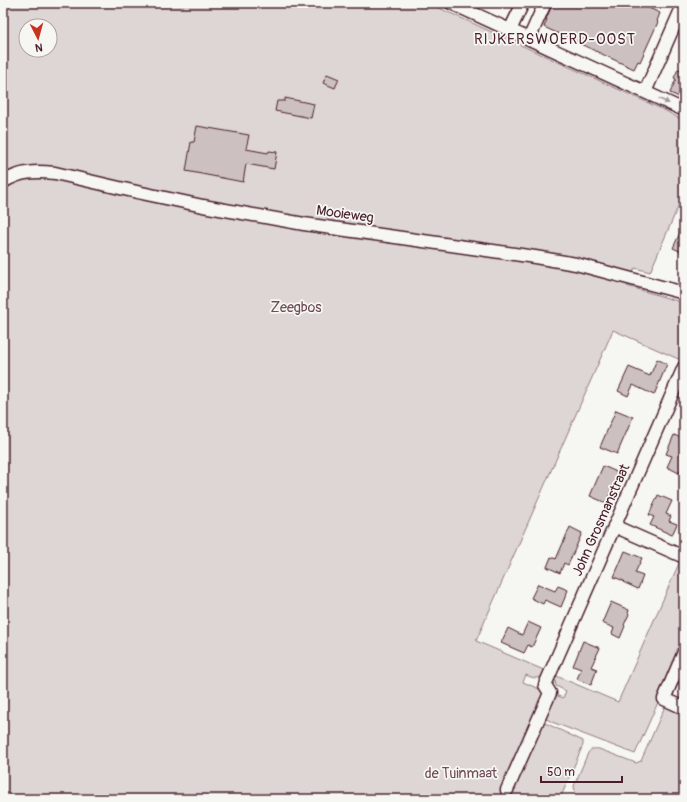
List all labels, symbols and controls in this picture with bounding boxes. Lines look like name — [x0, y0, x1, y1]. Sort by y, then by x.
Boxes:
north arrow — [18, 18, 58, 58]
district label: RIJKERSWOERD-OOST — [474, 30, 636, 49]
text: N — [34, 41, 43, 54]
one-way arrow — [659, 98, 670, 104]
street label: Mooieweg — [315, 202, 375, 226]
park label: Zeegbos — [270, 299, 322, 316]
street label: John Grosmanstraat — [569, 461, 633, 579]
scale bar — [541, 758, 622, 784]
park label: de Tuinmaat — [425, 765, 497, 782]
text: 50 m — [547, 765, 575, 780]

